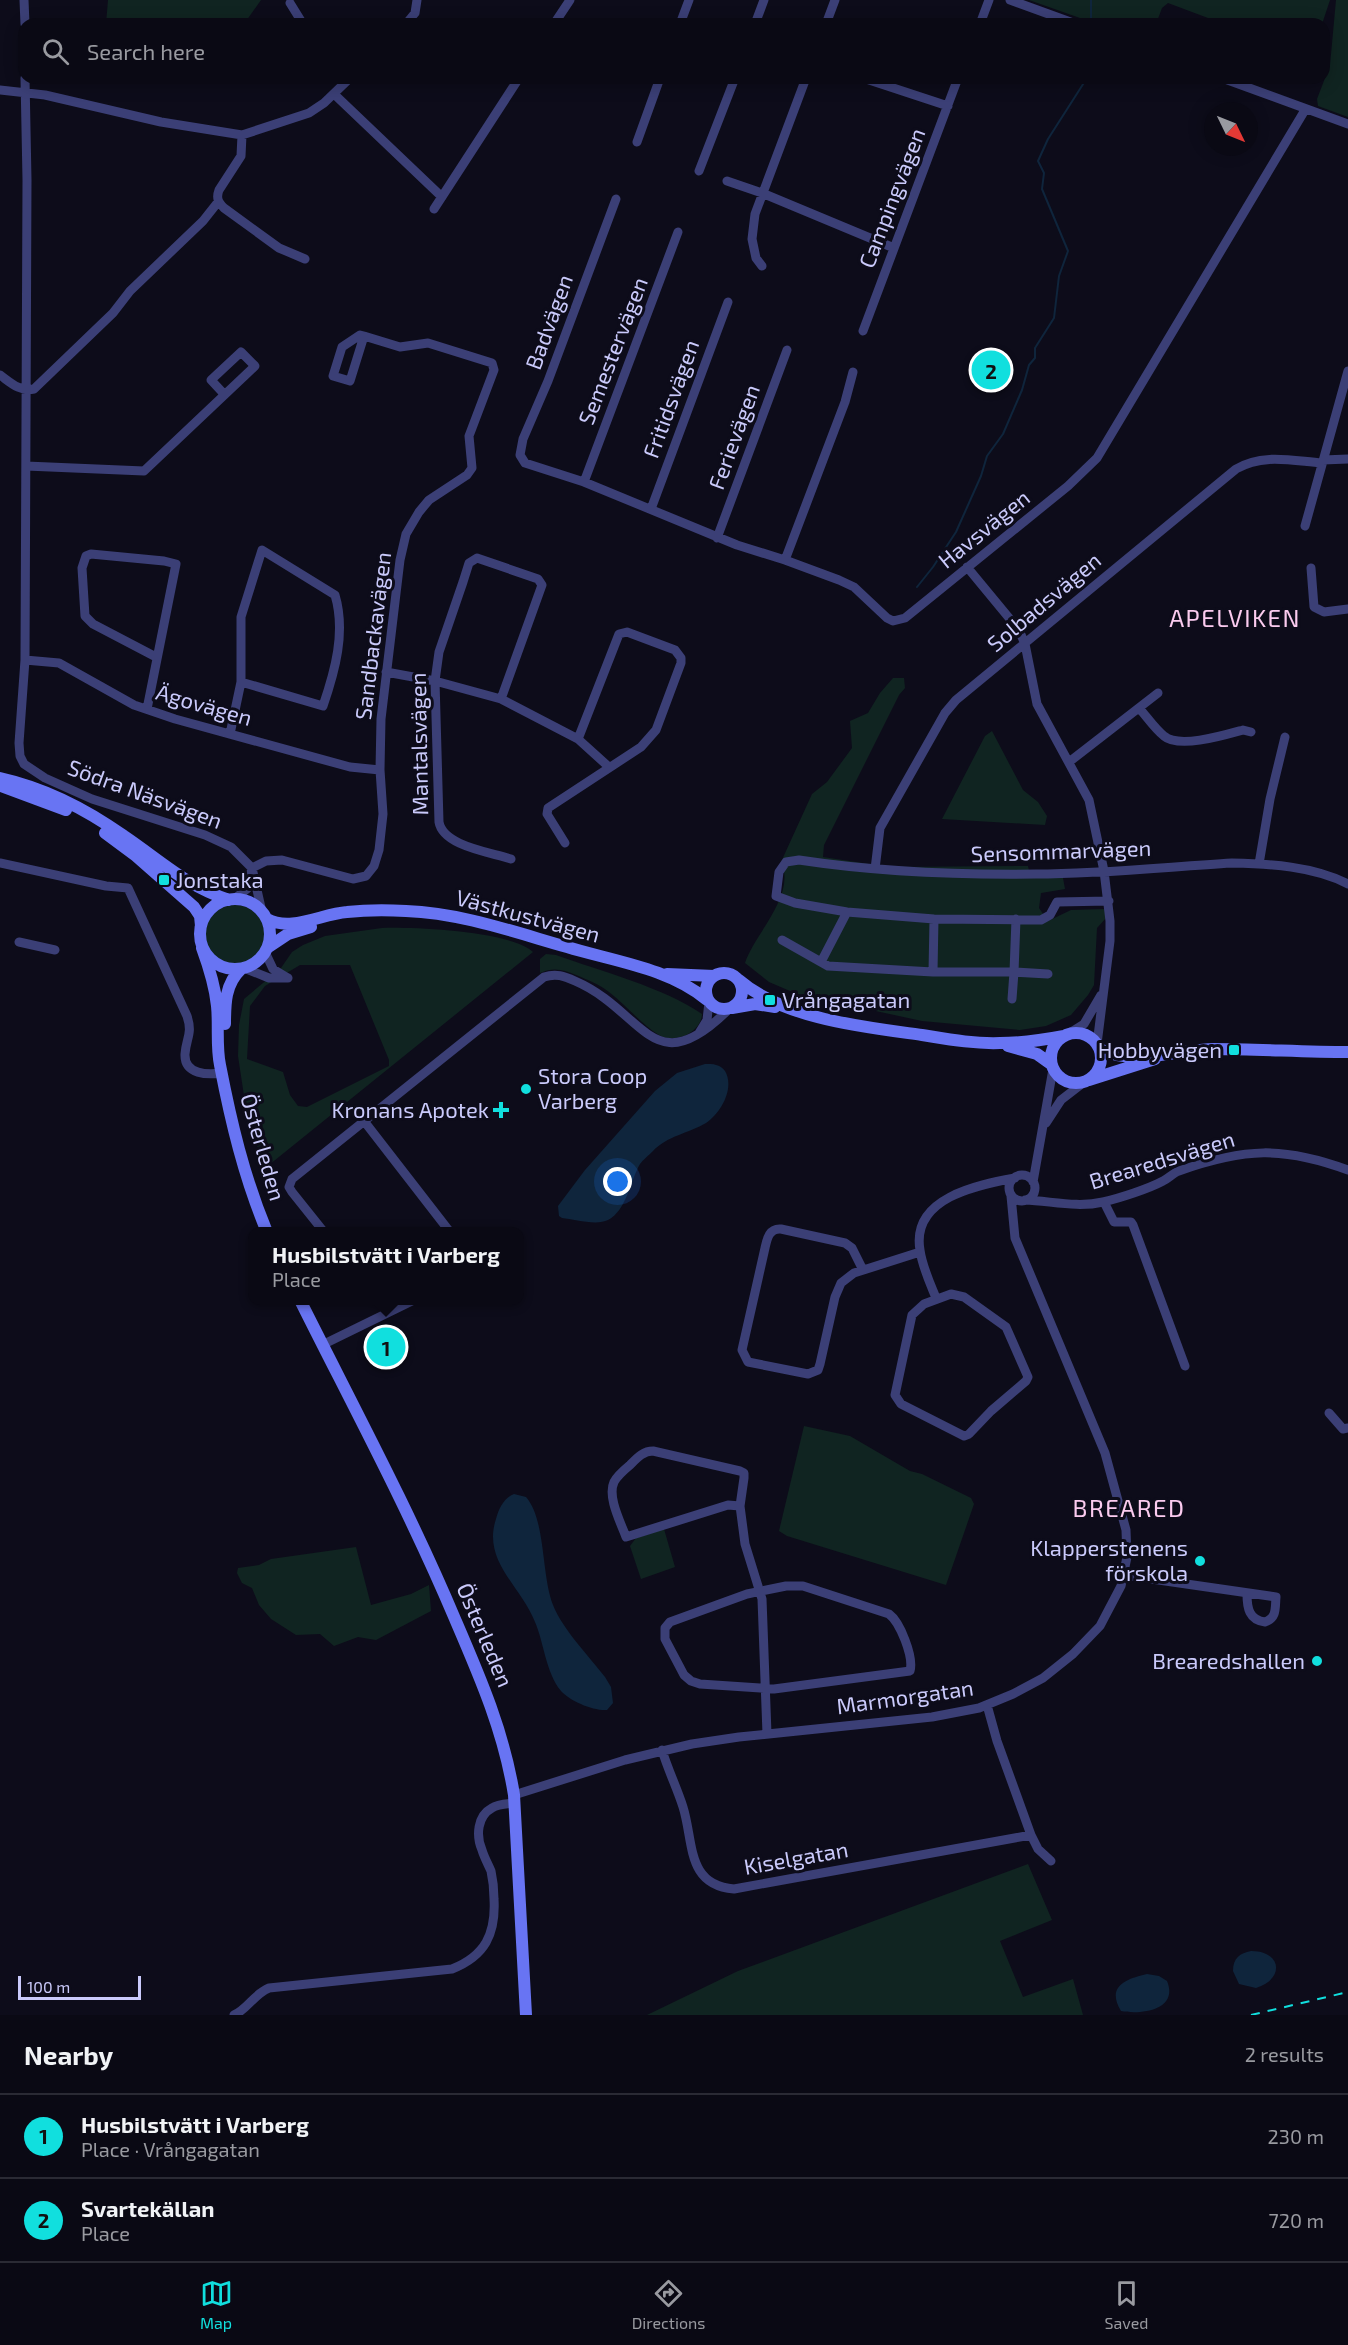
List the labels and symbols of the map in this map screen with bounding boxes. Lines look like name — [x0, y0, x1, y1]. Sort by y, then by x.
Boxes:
north arrow — [1204, 102, 1258, 156]
street label: Campingvägen — [852, 124, 930, 271]
street label: Badvägen — [519, 271, 577, 373]
street label: Semestervägen — [572, 273, 652, 428]
street label: Fritidsvägen — [637, 336, 703, 461]
pin: 2 — [972, 348, 1010, 392]
street label: Ferievägen — [702, 381, 764, 493]
street label: Havsvägen — [932, 484, 1034, 573]
street label: Solbadsvägen — [981, 546, 1105, 656]
street label: Sandbackavägen — [349, 550, 395, 721]
district label: APELVIKEN — [1169, 603, 1301, 632]
street label: Mantalsvägen — [404, 672, 432, 816]
street label: Ägovägen — [153, 678, 255, 730]
street label: Södra Näsvägen — [65, 753, 226, 833]
street label: Sensommarvägen — [970, 834, 1152, 866]
place label: Jonstaka — [176, 866, 264, 892]
marker: Jonstaka — [157, 873, 171, 887]
street label: Västkustvägen — [453, 883, 603, 947]
place label: Vrångagatan — [782, 986, 910, 1012]
marker: Vrångagatan — [763, 993, 777, 1007]
place label: Hobbyvägen — [1098, 1036, 1222, 1062]
marker: Hobbyvägen — [1227, 1043, 1241, 1057]
place label: Stora Coop Varberg — [538, 1062, 647, 1113]
marker: Stora Coop Varberg — [519, 1082, 533, 1096]
street label: Österleden — [236, 1090, 292, 1203]
place label: Kronans Apotek — [331, 1096, 489, 1122]
marker: Kronans Apotek — [494, 1103, 508, 1117]
street label: Brearedsvägen — [1086, 1125, 1237, 1193]
your location — [603, 1167, 632, 1196]
pin: 1 — [366, 1324, 406, 1370]
district label: BREARED — [1073, 1493, 1185, 1522]
place label: Klapperstenens förskola — [1030, 1534, 1188, 1585]
marker: Klapperstenens förskola — [1193, 1554, 1207, 1568]
street label: Österleden — [452, 1579, 519, 1691]
place label: Brearedshallen — [1152, 1647, 1305, 1673]
marker: Brearedshallen — [1310, 1654, 1324, 1668]
street label: Marmorgatan — [835, 1674, 975, 1718]
street label: Kiselgatan — [742, 1835, 850, 1879]
scale bar — [18, 1973, 141, 2000]

